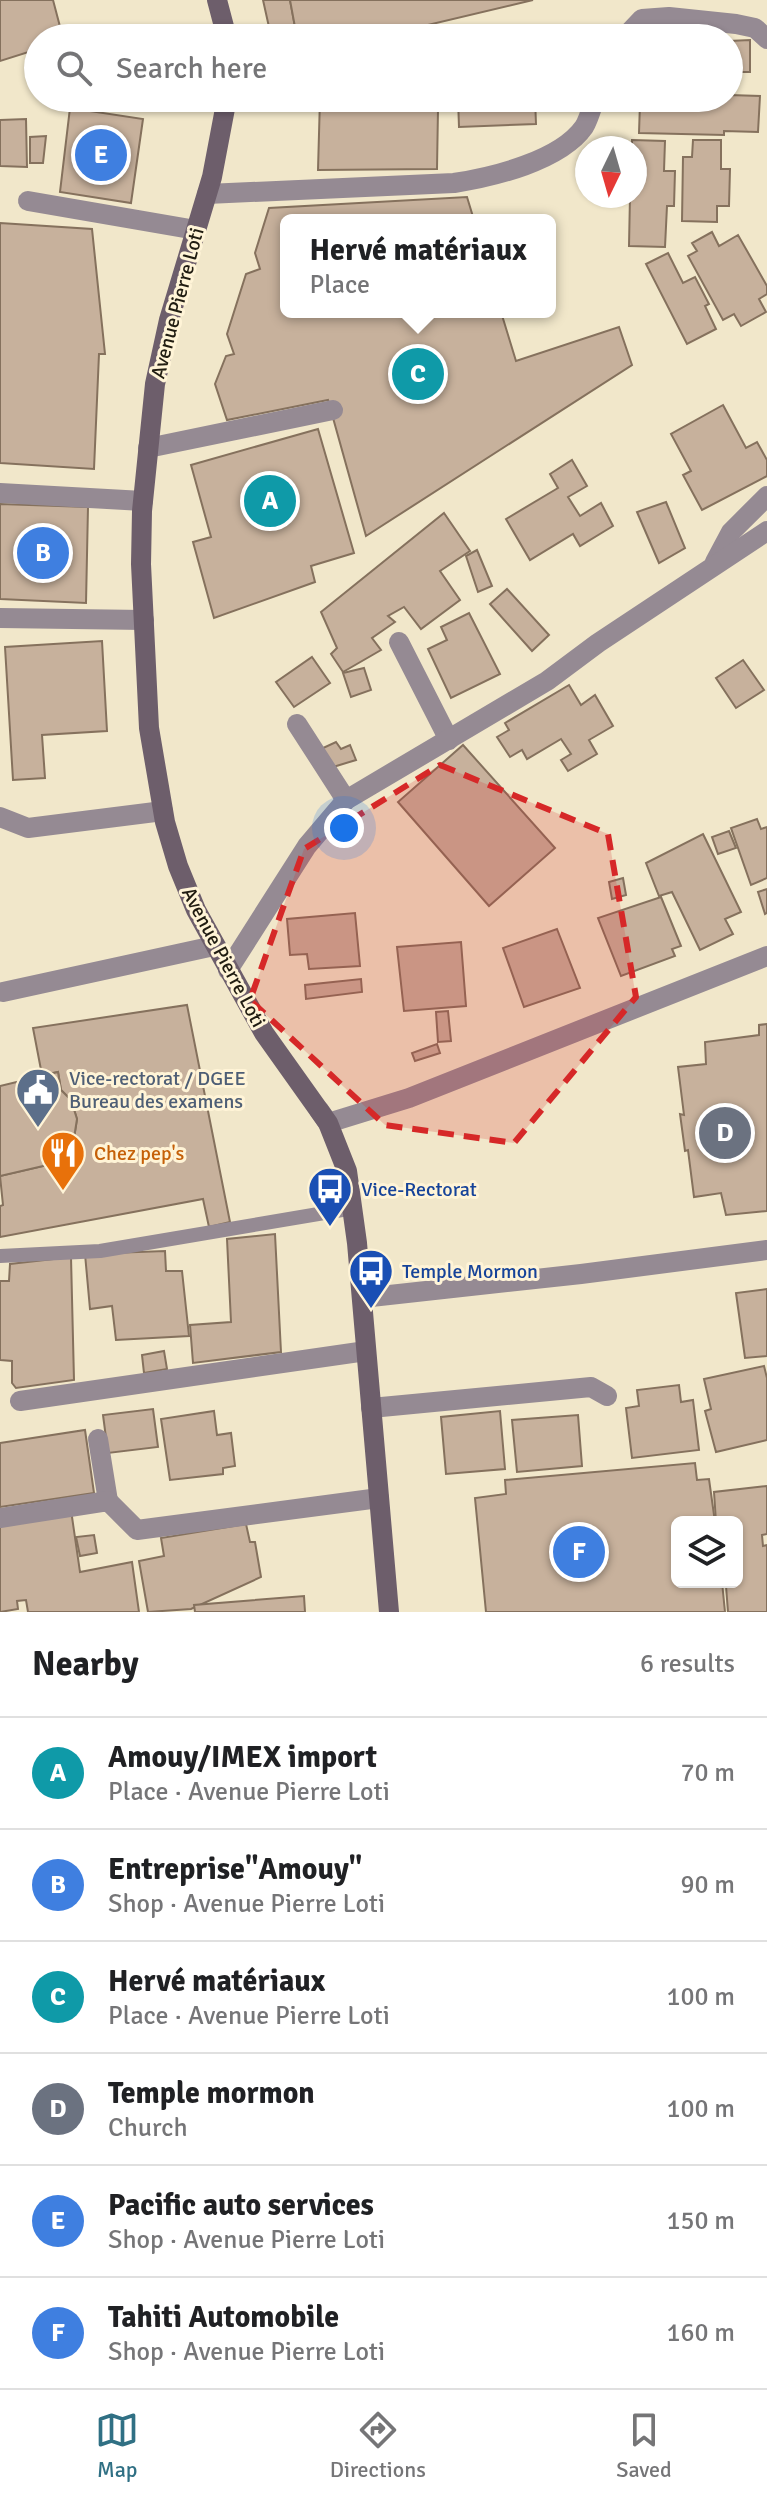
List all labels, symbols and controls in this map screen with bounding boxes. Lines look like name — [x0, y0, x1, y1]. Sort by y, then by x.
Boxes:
search box — [24, 24, 743, 112]
icon: search — [52, 46, 96, 90]
text: Search here — [116, 50, 267, 87]
pin: E — [75, 125, 127, 185]
north arrow — [575, 136, 647, 208]
popup — [280, 214, 556, 318]
street label: Avenue Pierre Loti — [145, 225, 210, 381]
text: Hervé matériaux — [309, 232, 527, 269]
text: Place — [309, 269, 370, 301]
pin: C — [392, 344, 444, 404]
pin: A — [244, 471, 296, 531]
pin: B — [17, 523, 69, 583]
your location — [324, 808, 364, 848]
street label: Avenue Pierre Loti — [176, 883, 271, 1032]
public building icon: Vice-rectorat / DGEE Bureau des examens — [14, 1066, 62, 1129]
place label: Vice-rectorat / DGEE Bureau des examens — [69, 1066, 246, 1114]
pin: D — [699, 1103, 751, 1163]
restaurant icon: Chez pep's — [39, 1129, 87, 1192]
place label: Chez pep's — [94, 1141, 185, 1166]
bus stop icon: Vice-Rectorat — [306, 1165, 354, 1228]
place label: Vice-Rectorat — [361, 1177, 477, 1202]
bus stop icon: Temple Mormon — [347, 1247, 395, 1310]
place label: Temple Mormon — [402, 1259, 538, 1284]
map controls — [671, 1516, 743, 1588]
button: layers — [671, 1516, 743, 1588]
pin: F — [553, 1522, 605, 1582]
text: Nearby — [32, 1643, 139, 1685]
text: 6 results — [640, 1648, 735, 1680]
text: Amouy/IMEX import — [108, 1739, 377, 1776]
text: A — [50, 1757, 66, 1789]
text: 70 m — [680, 1757, 735, 1789]
text: Place · Avenue Pierre Loti — [108, 1776, 390, 1808]
text: Entreprise"Amouy" — [108, 1851, 362, 1888]
text: B — [50, 1869, 66, 1901]
text: 90 m — [680, 1869, 735, 1901]
text: Shop · Avenue Pierre Loti — [108, 1888, 385, 1920]
text: Hervé matériaux — [108, 1963, 325, 2000]
text: C — [50, 1981, 66, 2013]
text: 100 m — [666, 1981, 735, 2013]
text: Place · Avenue Pierre Loti — [108, 2000, 390, 2032]
text: Temple mormon — [108, 2075, 315, 2112]
text: D — [49, 2093, 67, 2125]
text: 100 m — [666, 2093, 735, 2125]
text: Church — [108, 2112, 188, 2144]
text: Pacific auto services — [108, 2187, 374, 2224]
text: E — [51, 2205, 65, 2237]
text: 150 m — [666, 2205, 735, 2237]
text: Shop · Avenue Pierre Loti — [108, 2224, 385, 2256]
text: Tahiti Automobile — [108, 2299, 339, 2336]
text: F — [51, 2317, 65, 2349]
text: 160 m — [666, 2317, 735, 2349]
text: Shop · Avenue Pierre Loti — [108, 2336, 385, 2368]
tab: Map — [95, 2408, 139, 2483]
tab: Directions — [330, 2408, 426, 2483]
tab: Saved — [616, 2408, 672, 2483]

